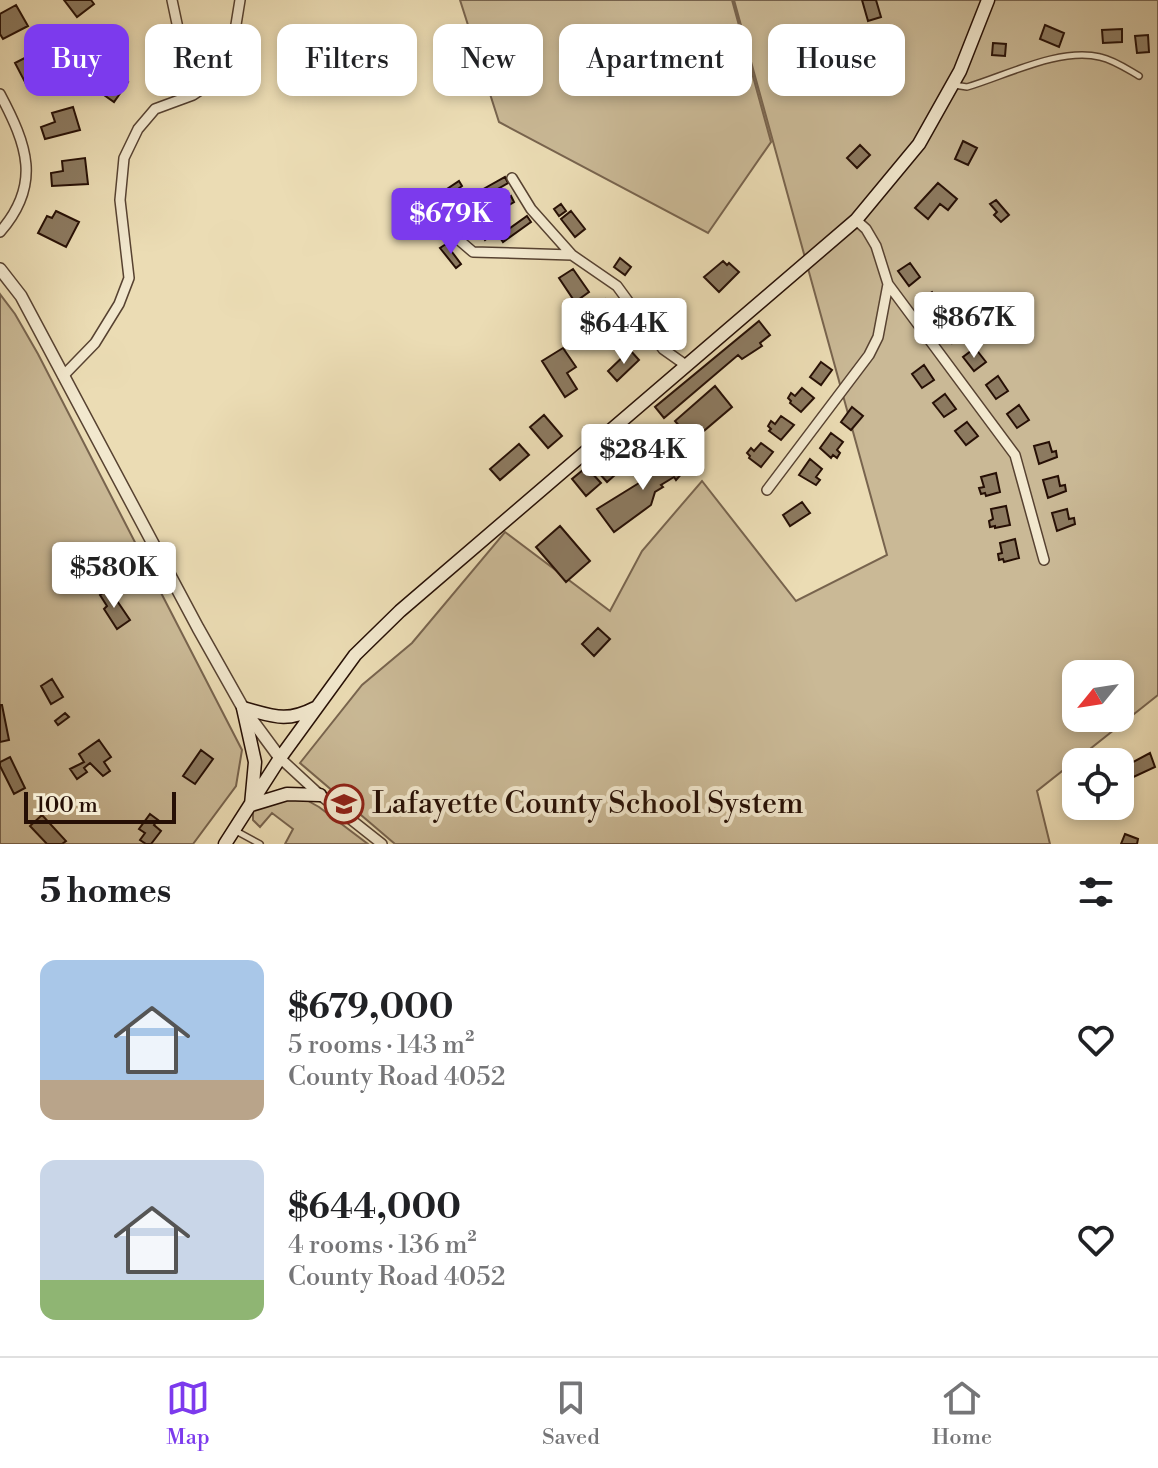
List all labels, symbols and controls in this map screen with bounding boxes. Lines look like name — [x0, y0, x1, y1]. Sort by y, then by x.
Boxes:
chip: Buy — [24, 24, 129, 96]
chip: Rent — [145, 24, 261, 96]
chip: Filters — [277, 24, 417, 96]
chip: New — [433, 24, 543, 96]
chip: Apartment — [559, 24, 752, 96]
chip: House — [768, 24, 905, 96]
pin: $679K — [395, 188, 507, 256]
text: $679K — [410, 198, 492, 230]
pin: $867K — [918, 292, 1030, 360]
pin: $644K — [568, 298, 680, 366]
text: $867K — [932, 302, 1016, 334]
text: $644K — [580, 308, 668, 340]
pin: $284K — [587, 424, 699, 492]
text: $284K — [599, 434, 687, 466]
pin: $580K — [58, 542, 170, 610]
text: $580K — [70, 552, 158, 584]
north arrow — [1062, 660, 1134, 732]
map controls — [1062, 660, 1134, 820]
button: locate — [1062, 748, 1134, 820]
school or university icon: Lafayette County School System — [323, 783, 365, 825]
place label: Lafayette County School System — [372, 785, 804, 823]
scale bar — [24, 788, 176, 824]
text: 100 m — [36, 792, 98, 819]
icon: filters — [1074, 870, 1118, 914]
text: 5 homes — [40, 871, 171, 913]
text: $679,000 — [288, 987, 454, 1029]
icon: home — [104, 992, 200, 1088]
icon: heart — [1074, 1018, 1118, 1062]
text: 5 rooms · 143 m² — [288, 1029, 474, 1061]
text: County Road 4052 — [288, 1061, 506, 1093]
text: $644,000 — [288, 1187, 461, 1229]
icon: home — [104, 1192, 200, 1288]
icon: heart — [1074, 1218, 1118, 1262]
text: 4 rooms · 136 m² — [288, 1229, 477, 1261]
text: County Road 4052 — [288, 1261, 506, 1293]
tab: Map — [166, 1376, 210, 1451]
tab: Saved — [542, 1376, 600, 1451]
tab: Home — [932, 1376, 992, 1451]

